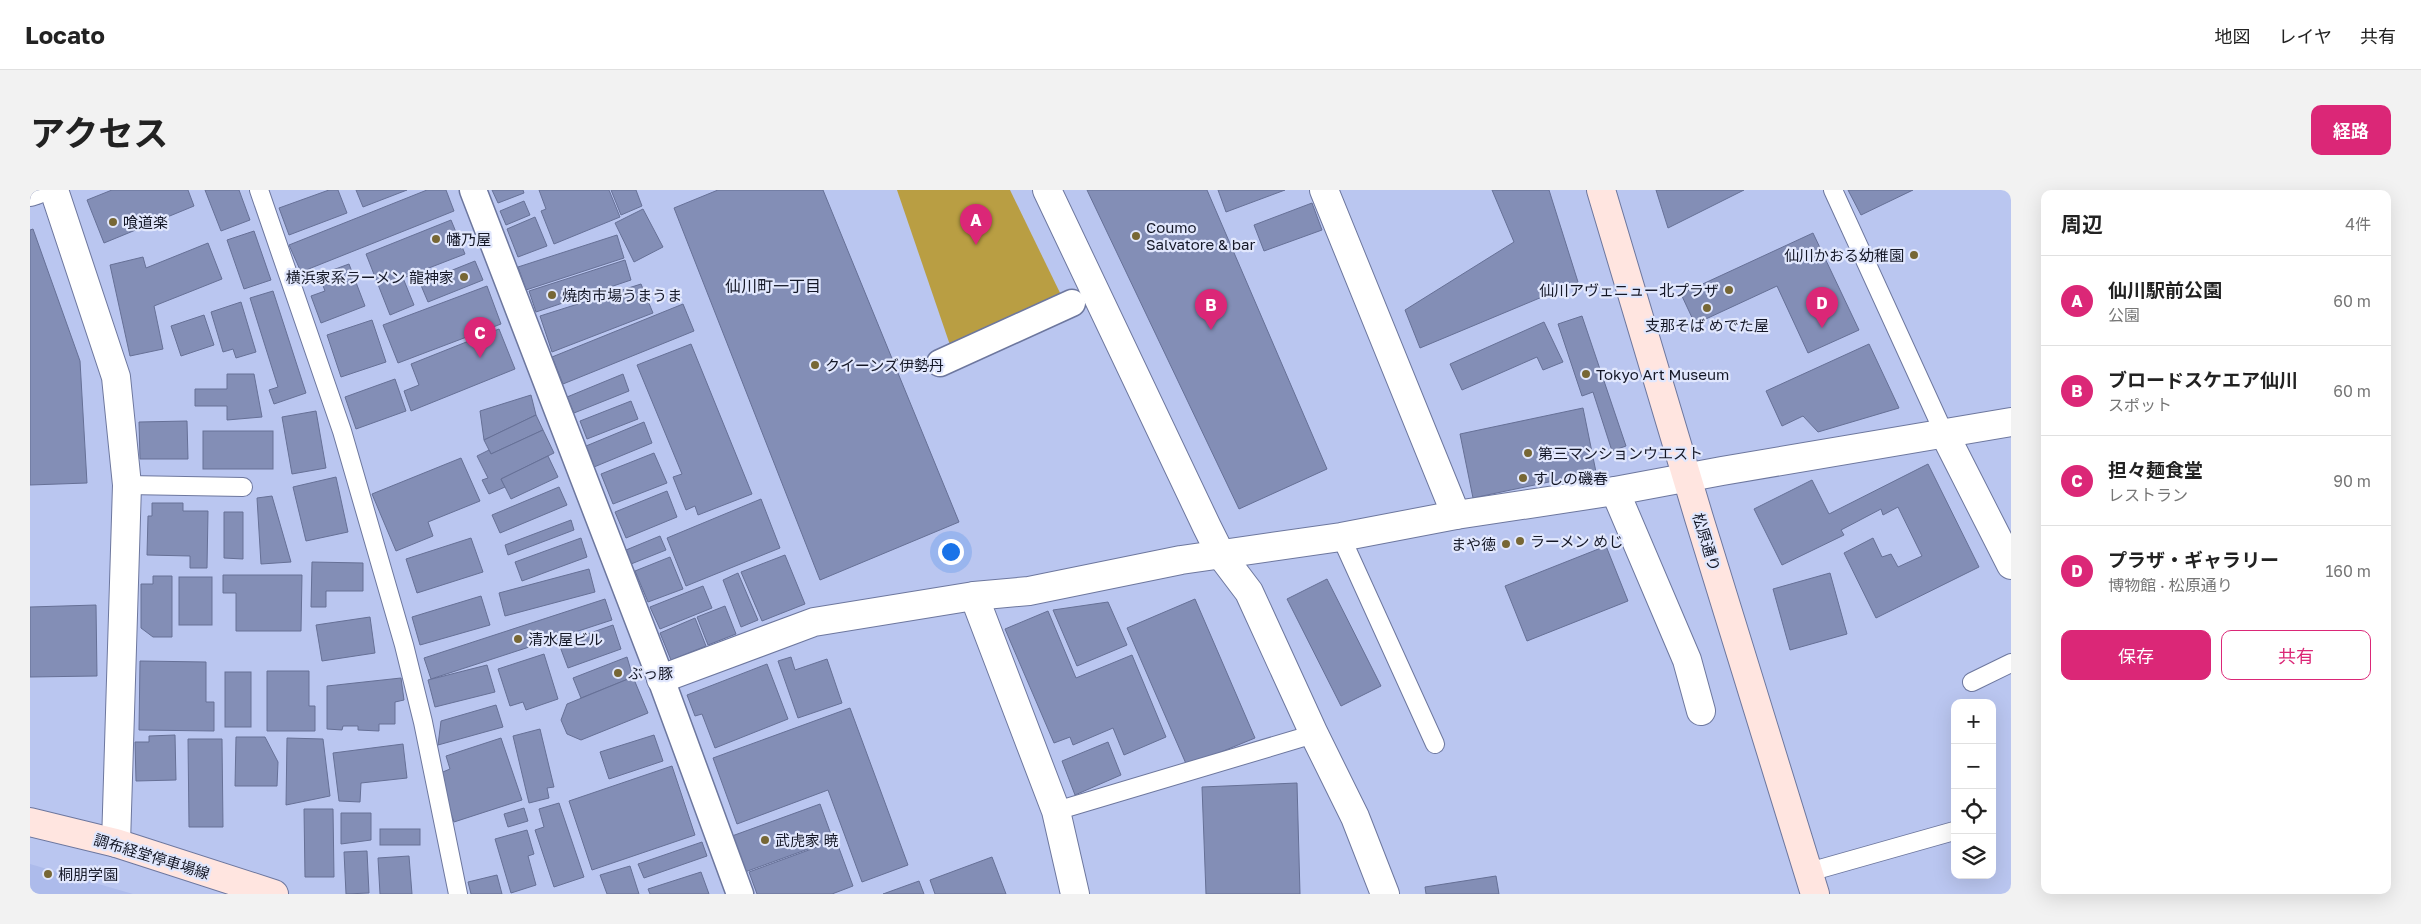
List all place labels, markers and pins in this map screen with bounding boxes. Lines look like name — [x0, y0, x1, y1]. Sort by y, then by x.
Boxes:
pin: A — [960, 204, 992, 245]
place label: 喰道楽 — [123, 213, 168, 231]
marker: 喰道楽 — [107, 216, 119, 228]
place label: Coumo Salvatore & bar — [1146, 218, 1256, 253]
place label: 幡乃屋 — [446, 230, 491, 248]
marker: Coumo Salvatore & bar — [1130, 230, 1142, 242]
marker: 幡乃屋 — [430, 233, 442, 245]
place label: 仙川かおる幼稚園 — [1784, 246, 1904, 264]
marker: 仙川かおる幼稚園 — [1908, 249, 1920, 261]
place label: 横浜家系ラーメン 龍神家 — [286, 268, 454, 286]
marker: 横浜家系ラーメン 龍神家 — [458, 271, 470, 283]
place label: 仙川アヴェニュー北プラザ — [1539, 281, 1719, 299]
marker: 仙川アヴェニュー北プラザ — [1723, 284, 1735, 296]
place label: 焼肉市場うまうま — [562, 286, 682, 304]
pin: D — [1806, 287, 1838, 328]
marker: 焼肉市場うまうま — [546, 289, 558, 301]
pin: B — [1195, 289, 1227, 330]
marker: 支那そば めでた屋 — [1701, 302, 1713, 314]
place label: 支那そば めでた屋 — [1645, 316, 1769, 334]
pin: C — [464, 317, 496, 358]
place label: クイーンズ伊勢丹 — [825, 356, 944, 374]
marker: クイーンズ伊勢丹 — [809, 359, 821, 371]
place label: Tokyo Art Museum — [1596, 365, 1729, 383]
marker: Tokyo Art Museum — [1580, 368, 1592, 380]
place label: 第三マンションウエスト — [1538, 444, 1703, 462]
marker: 第三マンションウエスト — [1522, 447, 1534, 459]
place label: すしの磯春 — [1533, 469, 1608, 487]
marker: すしの磯春 — [1517, 472, 1529, 484]
place label: ラーメン めじ — [1530, 532, 1623, 550]
place label: まや徳 — [1451, 535, 1496, 553]
marker: ラーメン めじ — [1514, 535, 1526, 547]
marker: まや徳 — [1500, 538, 1512, 550]
place label: 清水屋ビル — [528, 630, 603, 648]
marker: 清水屋ビル — [512, 633, 524, 645]
place label: ぶっ豚 — [628, 664, 673, 682]
marker: ぶっ豚 — [612, 667, 624, 679]
place label: 武虎家 暁 — [775, 831, 839, 849]
marker: 武虎家 暁 — [759, 834, 771, 846]
place label: 桐朋学園 — [58, 865, 118, 883]
marker: 桐朋学園 — [42, 868, 54, 880]

